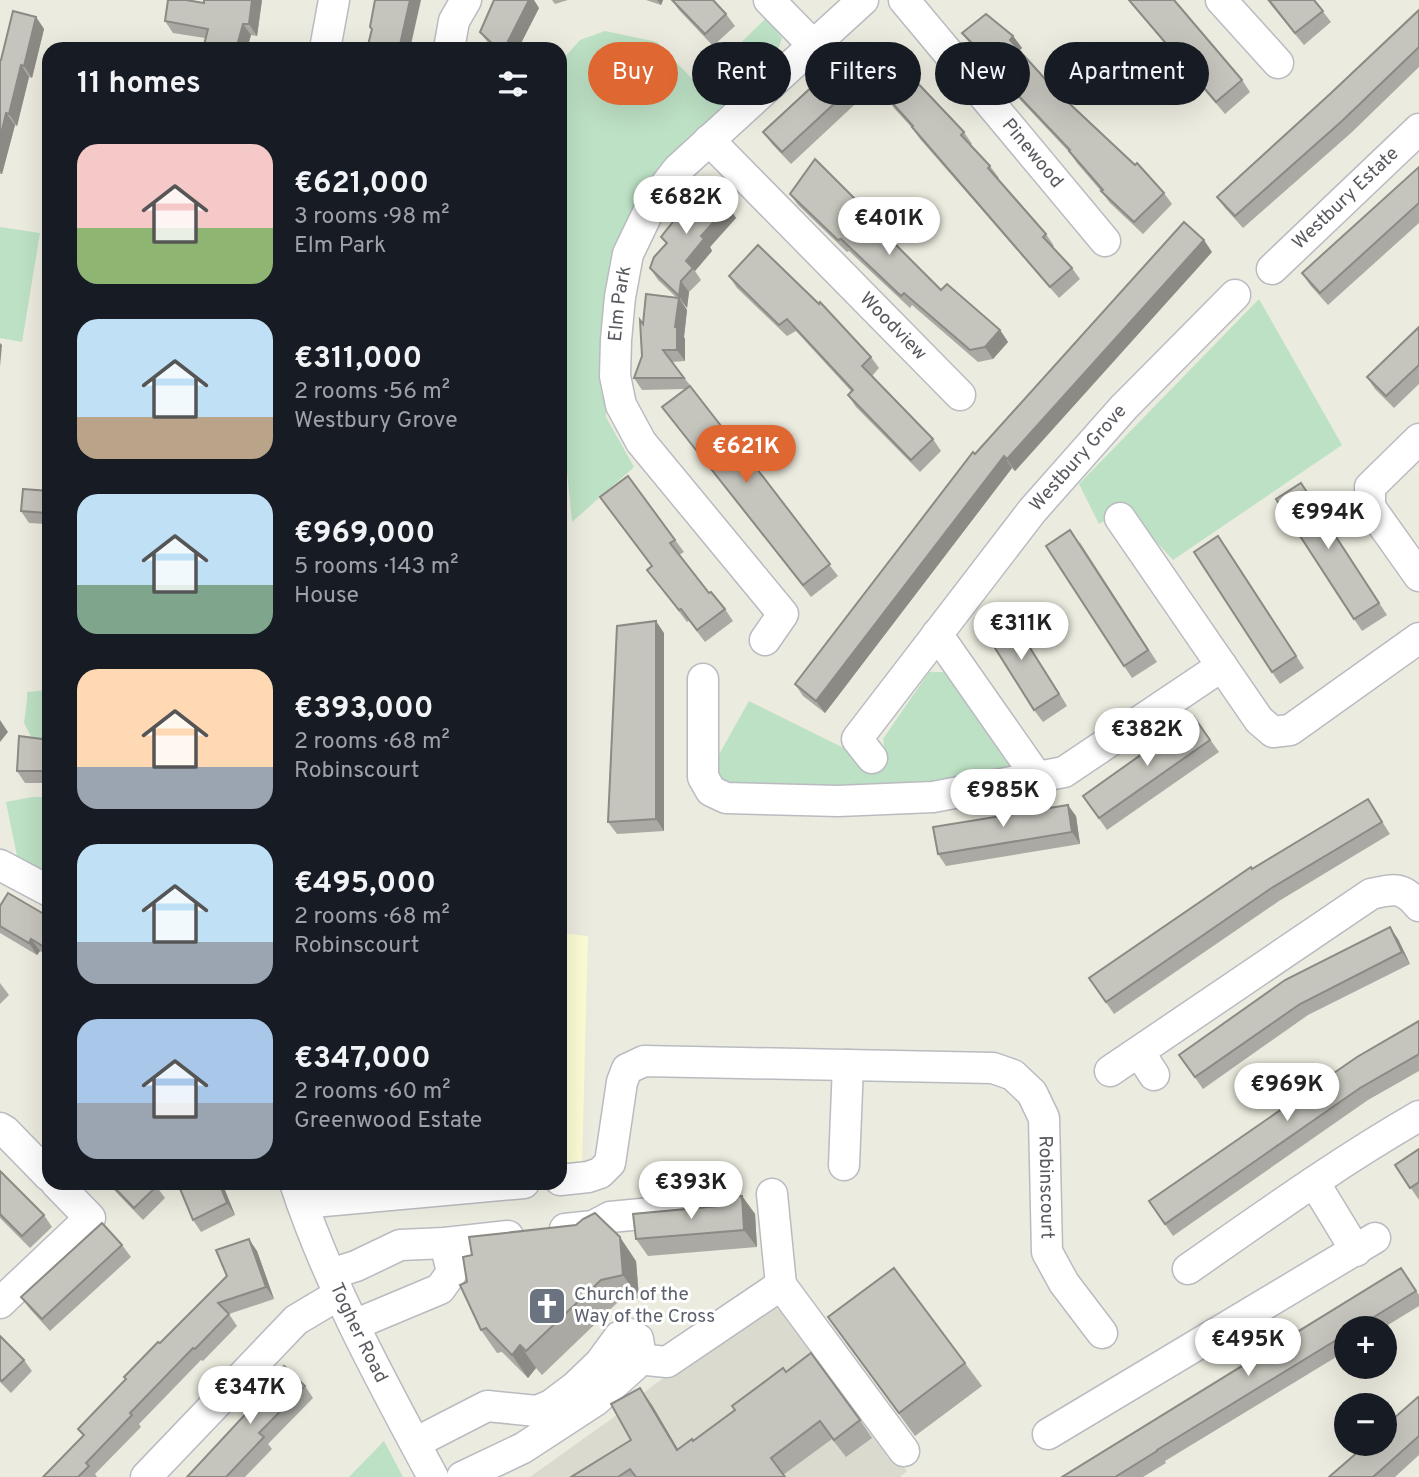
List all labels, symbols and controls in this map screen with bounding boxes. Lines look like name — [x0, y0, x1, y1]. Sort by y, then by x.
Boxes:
chip: Buy — [588, 42, 678, 105]
chip: Rent — [692, 42, 791, 105]
chip: Filters — [805, 42, 921, 105]
chip: New — [935, 42, 1030, 105]
chip: Apartment — [1044, 42, 1209, 105]
icon: filters — [494, 65, 532, 103]
text: 11 homes — [77, 66, 201, 103]
street label: Pinewood — [996, 114, 1068, 193]
street label: Westbury Estate — [1287, 142, 1404, 255]
text: €621,000 — [294, 166, 429, 203]
icon: home — [133, 172, 217, 256]
pin: €682K — [637, 176, 735, 236]
text: €682K — [649, 184, 723, 213]
pin: €401K — [840, 198, 938, 257]
text: 3 rooms · 98 m² — [294, 203, 450, 232]
text: €401K — [854, 205, 924, 234]
text: Elm Park — [294, 232, 386, 261]
street label: Elm Park — [604, 264, 638, 343]
street label: Woodview — [854, 288, 932, 366]
text: €311,000 — [294, 341, 422, 378]
icon: home — [133, 347, 217, 431]
text: 2 rooms · 56 m² — [294, 378, 450, 407]
street label: Westbury Grove — [1025, 400, 1132, 517]
text: Westbury Grove — [294, 407, 458, 436]
pin: €621K — [697, 426, 795, 485]
text: €621K — [712, 433, 780, 462]
pin: €994K — [1279, 491, 1377, 551]
text: €994K — [1291, 499, 1365, 528]
text: €969,000 — [294, 516, 435, 553]
icon: home — [133, 522, 217, 606]
text: 5 rooms · 143 m² — [294, 553, 459, 582]
text: House — [294, 582, 359, 611]
pin: €311K — [972, 602, 1070, 662]
text: €311K — [990, 610, 1052, 639]
text: €393,000 — [294, 691, 434, 728]
icon: home — [133, 697, 217, 781]
pin: €382K — [1098, 708, 1196, 768]
text: €382K — [1111, 716, 1183, 745]
text: 2 rooms · 68 m² — [294, 728, 450, 757]
text: Robinscourt — [294, 757, 419, 786]
pin: €985K — [954, 770, 1052, 829]
text: €985K — [966, 777, 1040, 806]
text: €495,000 — [294, 866, 436, 903]
icon: home — [133, 872, 217, 956]
text: 2 rooms · 68 m² — [294, 903, 450, 932]
text: Robinscourt — [294, 932, 419, 961]
text: €347,000 — [294, 1041, 431, 1078]
icon: home — [133, 1047, 217, 1131]
pin: €969K — [1238, 1064, 1336, 1123]
text: €969K — [1250, 1071, 1324, 1100]
text: 2 rooms · 60 m² — [294, 1078, 451, 1107]
text: Greenwood Estate — [294, 1107, 482, 1136]
street label: Robinscourt — [1032, 1135, 1059, 1239]
pin: €393K — [642, 1162, 740, 1221]
text: €393K — [655, 1169, 727, 1198]
street label: Togher Road — [324, 1279, 393, 1387]
place label: Church of the Way of the Cross — [574, 1283, 715, 1329]
church icon: Church of the Way of the Cross — [526, 1285, 568, 1327]
map controls — [1334, 1316, 1397, 1456]
button: + — [1334, 1316, 1397, 1379]
pin: €495K — [1199, 1318, 1297, 1378]
text: €495K — [1211, 1326, 1285, 1355]
pin: €347K — [201, 1366, 299, 1426]
text: €347K — [214, 1374, 286, 1403]
button: − — [1334, 1393, 1397, 1456]

